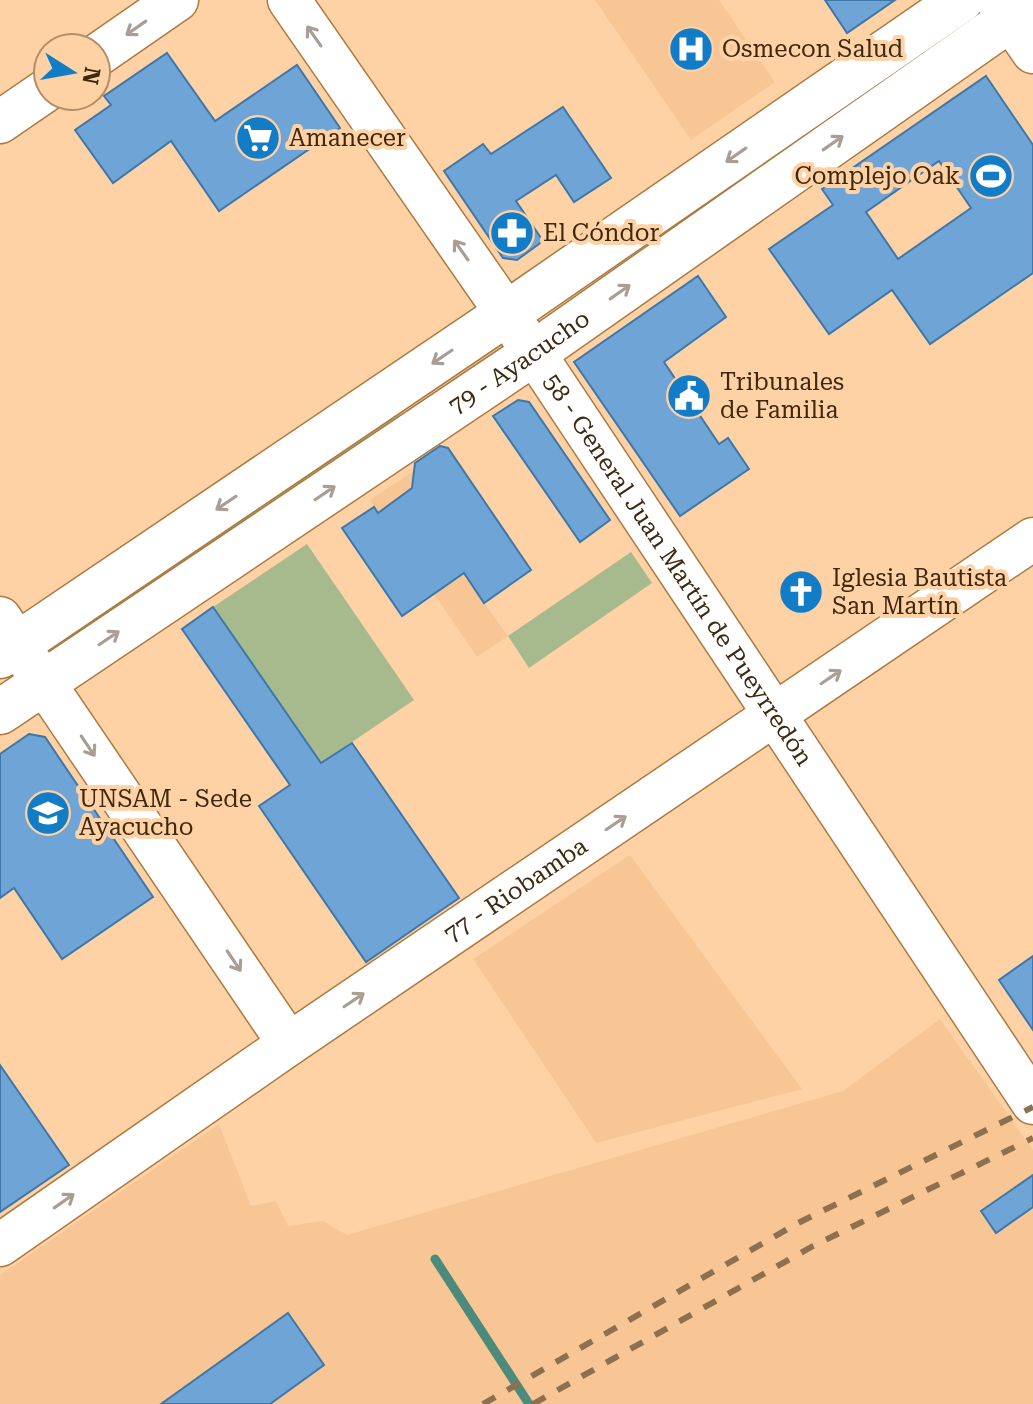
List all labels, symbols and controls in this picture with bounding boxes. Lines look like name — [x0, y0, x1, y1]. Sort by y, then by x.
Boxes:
one-way arrow — [126, 20, 148, 36]
one-way arrow — [306, 25, 322, 47]
hospital icon: Osmecon Salud — [667, 25, 715, 73]
north arrow — [32, 32, 112, 112]
place label: Osmecon Salud — [722, 35, 903, 63]
text: N — [77, 65, 105, 86]
supermarket icon: Amanecer — [234, 114, 282, 162]
place label: Amanecer — [289, 124, 406, 152]
one-way arrow — [822, 135, 844, 151]
one-way arrow — [725, 147, 747, 163]
sports icon: Complejo Oak — [967, 152, 1015, 200]
place label: Complejo Oak — [795, 162, 960, 190]
pharmacy icon: El Cóndor — [488, 209, 536, 257]
place label: El Cóndor — [543, 219, 660, 247]
one-way arrow — [453, 239, 469, 261]
one-way arrow — [609, 284, 631, 300]
street label: 79 - Ayacucho — [444, 304, 595, 420]
one-way arrow — [431, 349, 453, 365]
place label: Tribunales de Familia — [720, 368, 844, 424]
street label: 58 - General Juan Martín de Pueyrredón — [538, 369, 819, 771]
public building icon: Tribunales de Familia — [665, 372, 713, 420]
one-way arrow — [313, 485, 335, 501]
one-way arrow — [216, 495, 238, 511]
place label: Iglesia Bautista San Martín — [832, 564, 1007, 620]
church icon: Iglesia Bautista San Martín — [777, 568, 825, 616]
one-way arrow — [98, 630, 120, 646]
one-way arrow — [819, 669, 841, 685]
one-way arrow — [80, 734, 96, 757]
place label: UNSAM - Sede Ayacucho — [79, 785, 252, 841]
school or university icon: UNSAM - Sede Ayacucho — [24, 789, 72, 837]
one-way arrow — [604, 815, 626, 831]
street label: 77 - Riobamba — [439, 832, 593, 949]
one-way arrow — [226, 950, 242, 972]
one-way arrow — [342, 992, 365, 1008]
one-way arrow — [53, 1193, 75, 1209]

